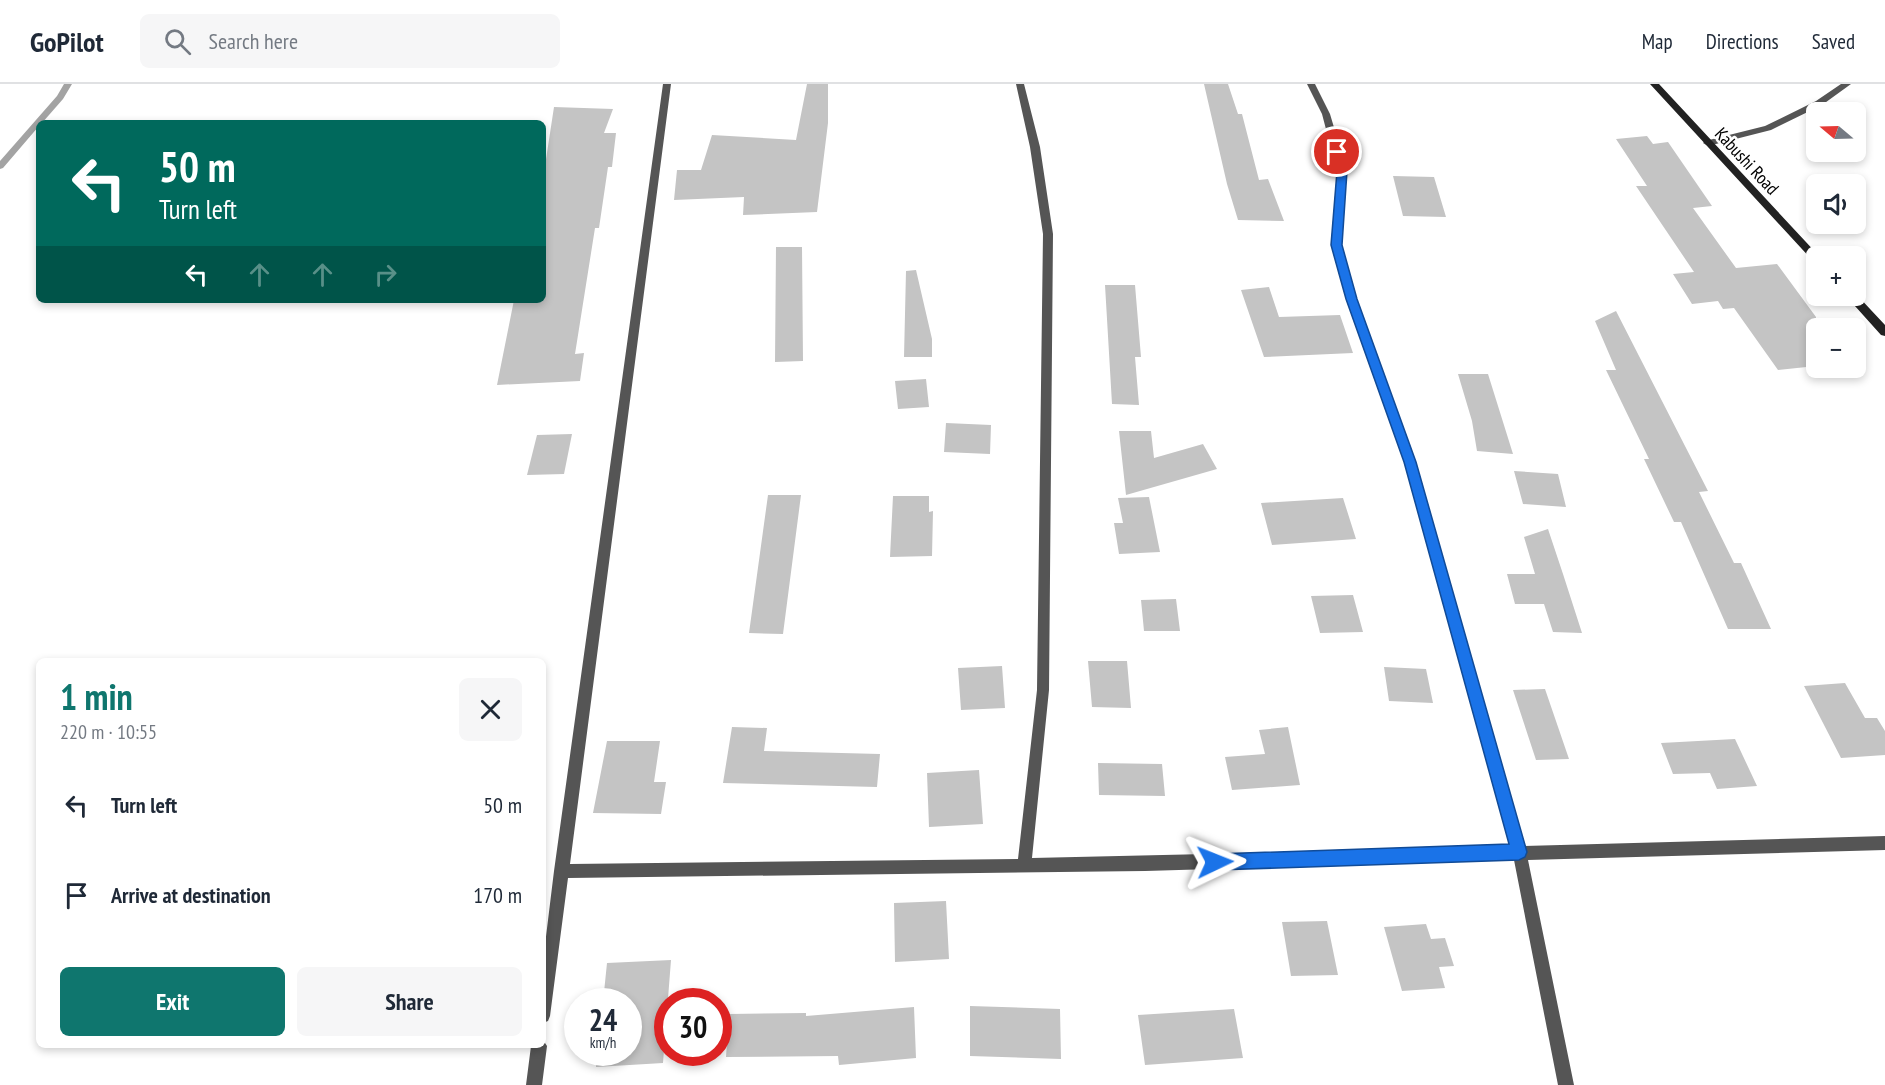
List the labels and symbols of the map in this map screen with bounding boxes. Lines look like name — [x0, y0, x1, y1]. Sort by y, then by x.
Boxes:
north arrow — [1806, 102, 1866, 162]
street label: Kabushi Road — [1710, 123, 1784, 199]
pin — [1311, 126, 1362, 177]
position arrow — [1183, 830, 1247, 894]
speed limit sign: 30 — [654, 988, 732, 1066]

